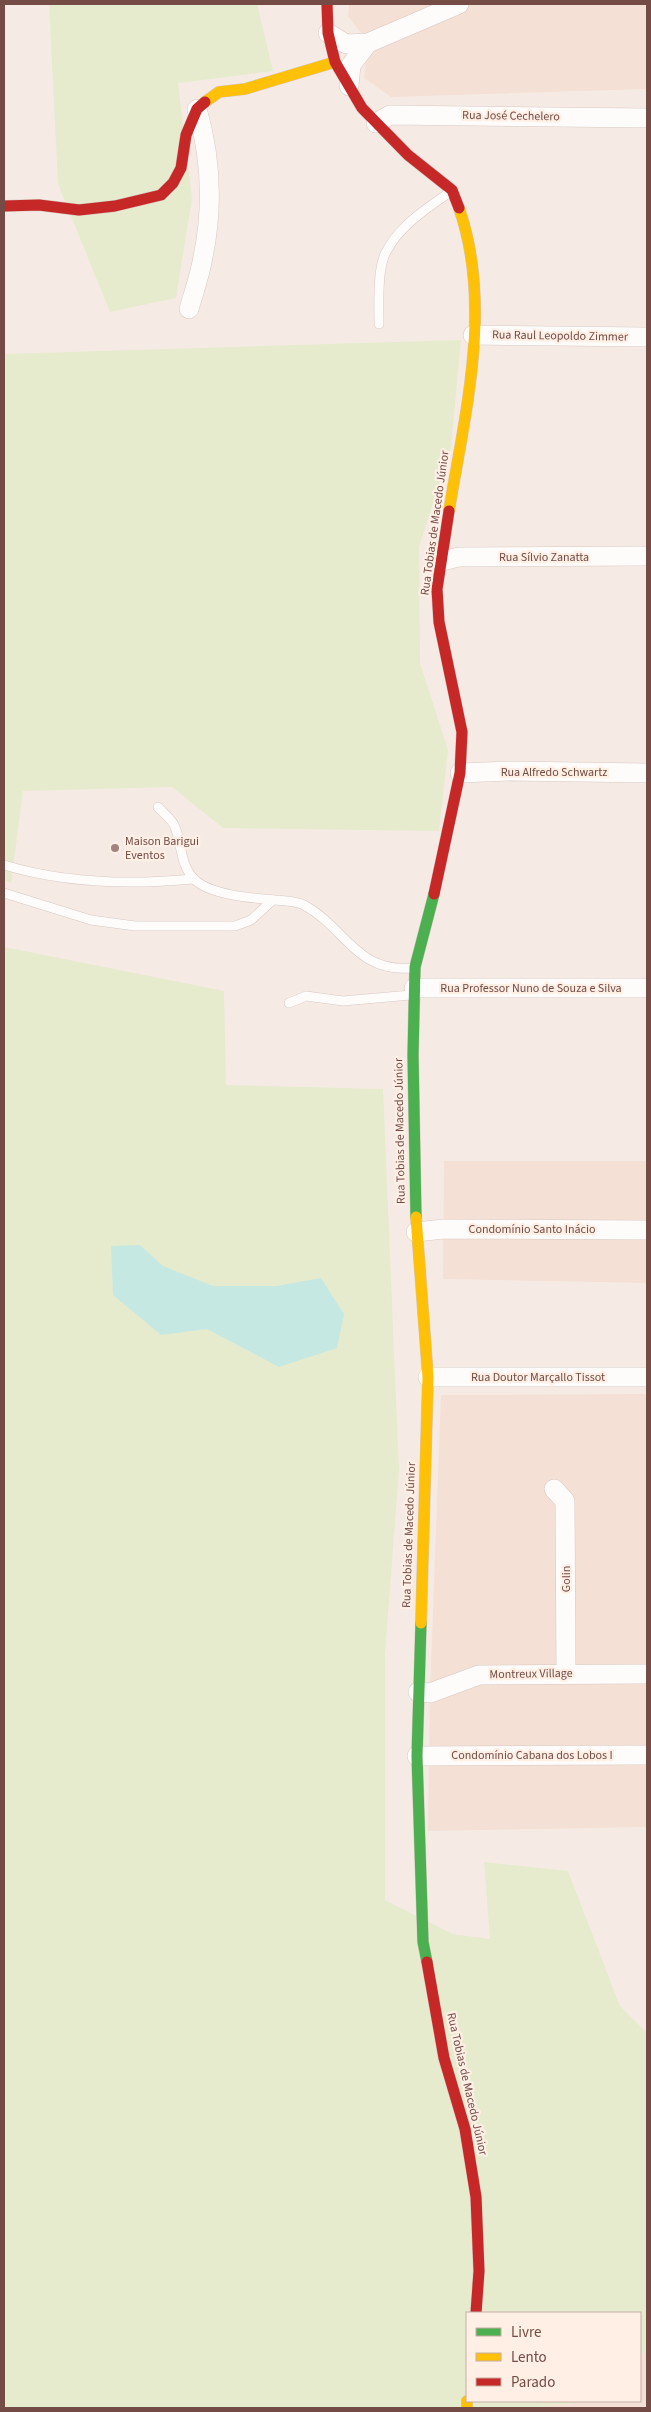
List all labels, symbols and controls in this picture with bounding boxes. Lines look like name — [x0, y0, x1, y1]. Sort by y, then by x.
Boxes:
street label: Rua José Cechelero — [462, 107, 560, 125]
street label: Rua Raul Leopoldo Zimmer — [492, 326, 629, 346]
street label: Rua Tobias de Macedo Júnior — [416, 449, 454, 596]
street label: Rua Sílvio Zanatta — [499, 549, 589, 566]
street label: Rua Alfredo Schwartz — [501, 764, 607, 781]
place label: Maison Barigui Eventos — [125, 833, 199, 864]
marker: Maison Barigui Eventos — [109, 842, 121, 854]
street label: Rua Professor Nuno de Souza e Silva — [440, 980, 622, 997]
street label: Rua Tobias de Macedo Júnior — [390, 1057, 410, 1204]
street label: Condomínio Santo Inácio — [469, 1221, 595, 1238]
street label: Rua Doutor Marçallo Tissot — [471, 1369, 605, 1386]
street label: Rua Tobias de Macedo Júnior — [398, 1461, 420, 1608]
street label: Golin — [558, 1566, 575, 1592]
street label: Montreux Village — [489, 1665, 573, 1683]
street label: Condomínio Cabana dos Lobos I — [451, 1747, 613, 1764]
street label: Rua Tobias de Macedo Júnior — [442, 2011, 492, 2158]
legend — [466, 2312, 641, 2402]
text: Livre — [511, 2322, 541, 2343]
text: Lento — [511, 2347, 547, 2368]
text: Parado — [511, 2372, 555, 2393]

